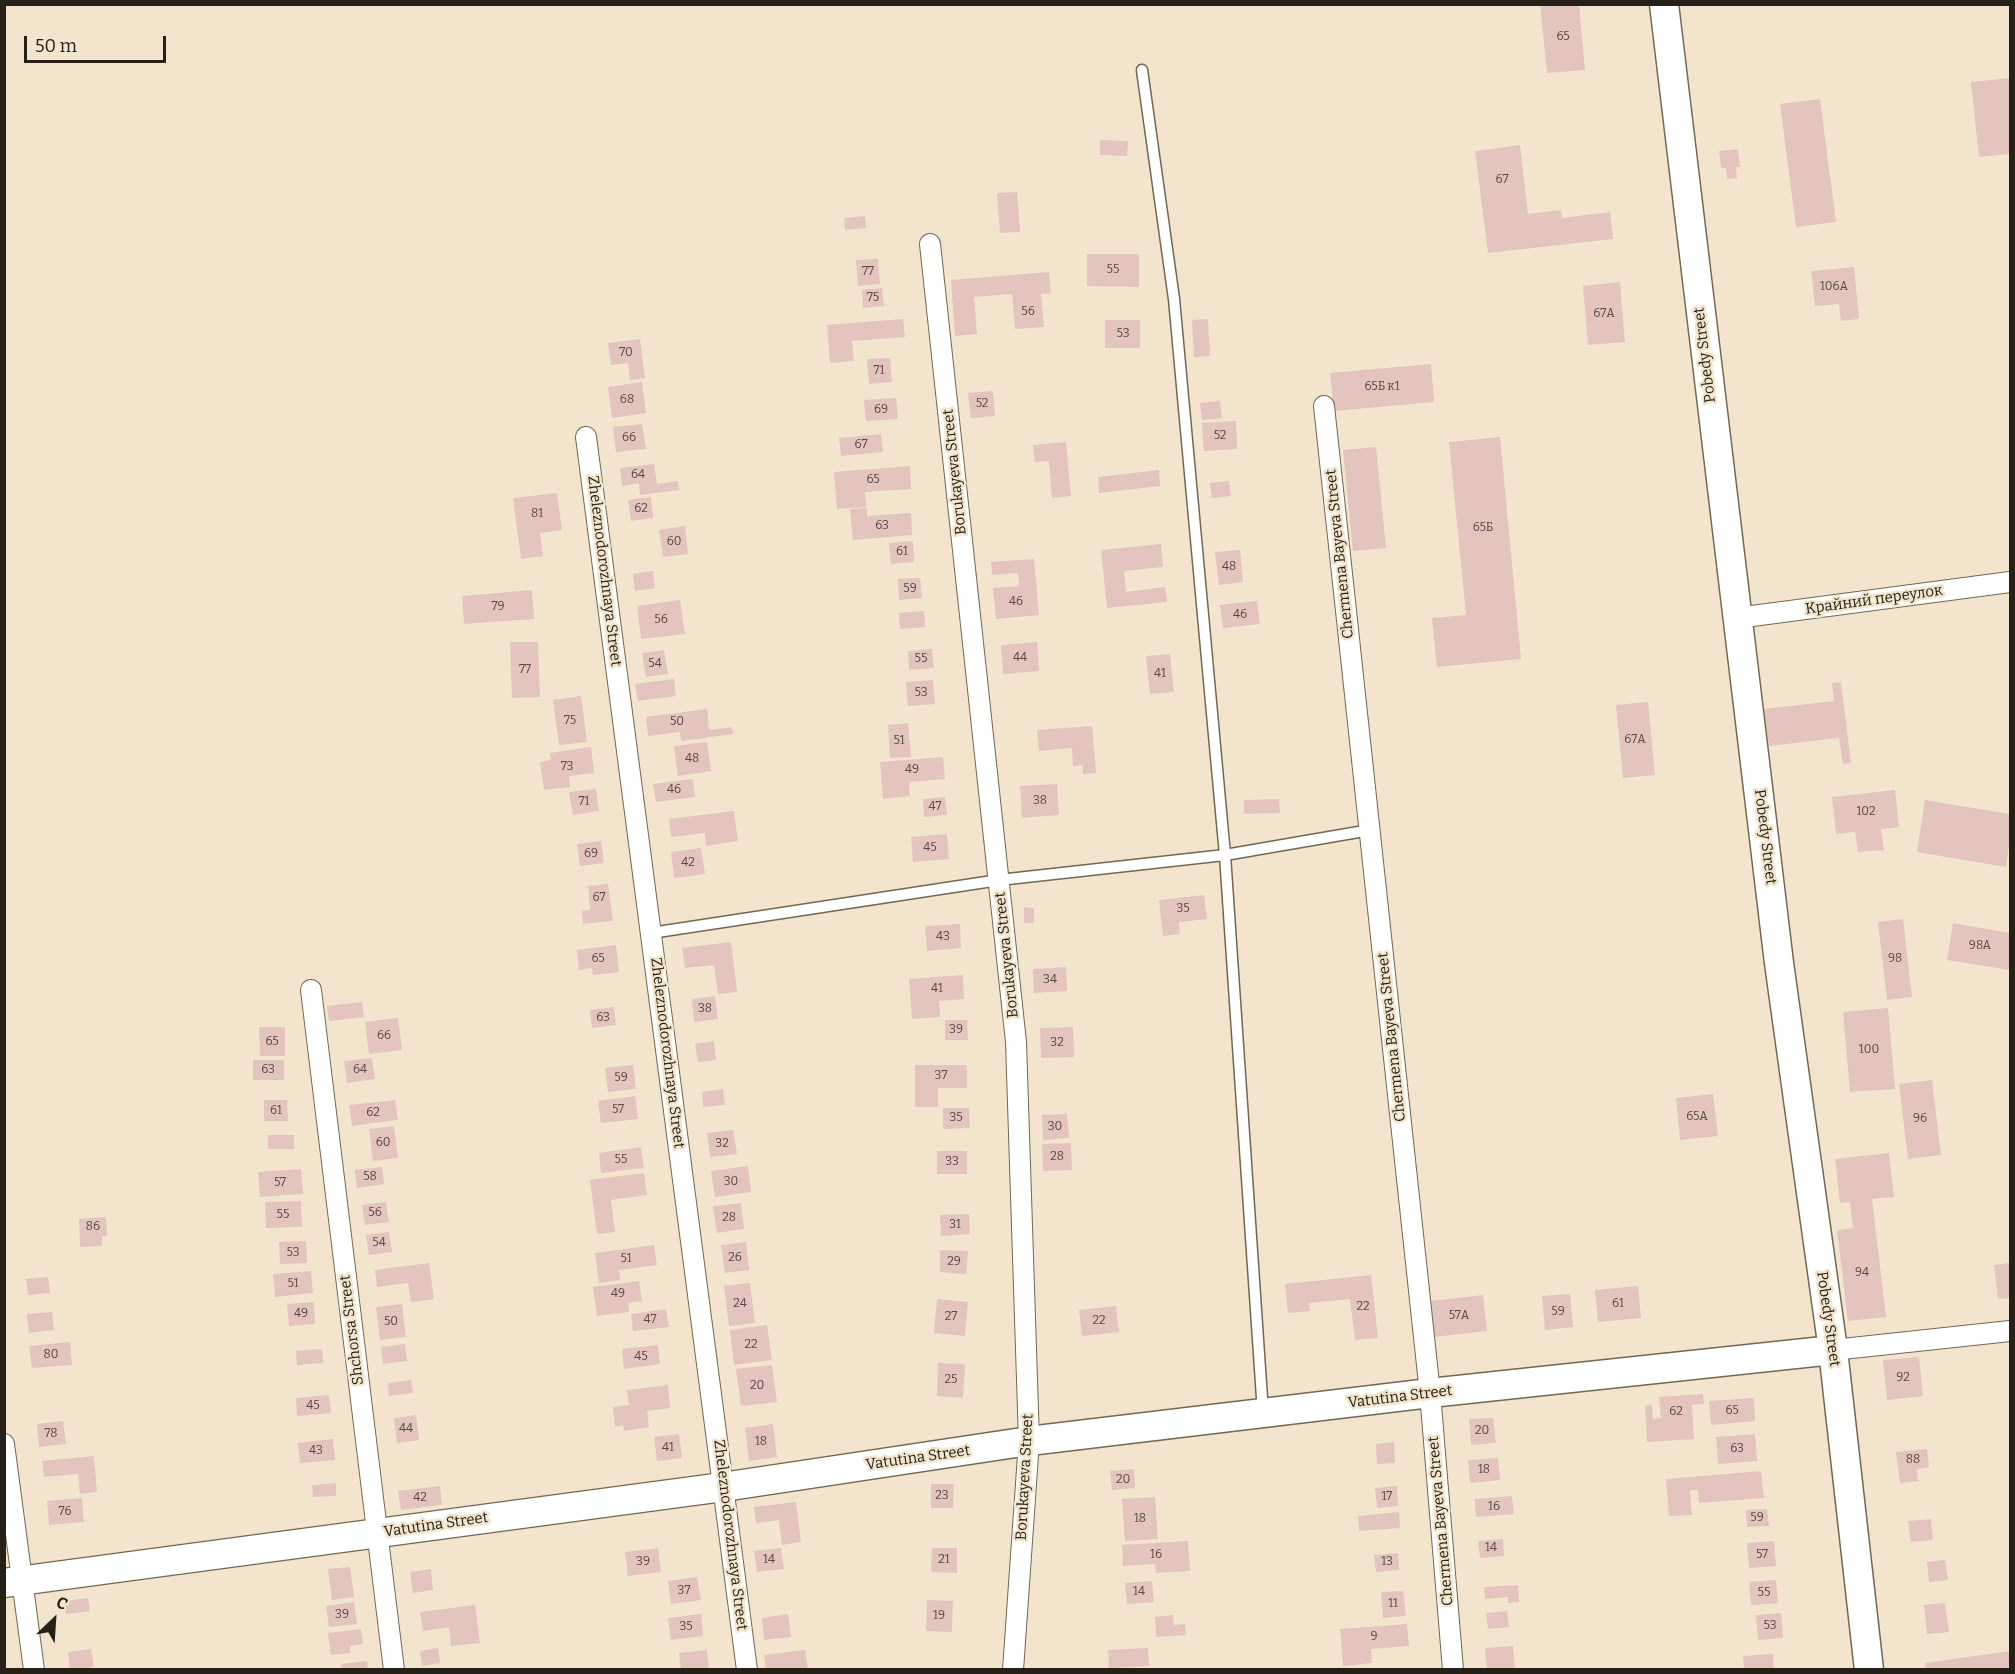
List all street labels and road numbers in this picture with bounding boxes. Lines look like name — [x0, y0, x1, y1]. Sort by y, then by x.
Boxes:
street label: Pobedy Street — [1690, 306, 1720, 404]
street label: Borukayeva Street — [939, 408, 971, 536]
street label: Chermena Bayeva Street — [1322, 468, 1358, 640]
street label: Zheleznodorozhnaya Street — [583, 475, 625, 667]
street label: Крайний переулок — [1804, 581, 1944, 619]
street label: Pobedy Street — [1750, 788, 1780, 886]
street label: Borukayeva Street — [991, 891, 1023, 1019]
street label: Chermena Bayeva Street — [1374, 951, 1410, 1123]
street label: Zheleznodorozhnaya Street — [646, 957, 688, 1149]
street label: Pobedy Street — [1812, 1270, 1844, 1368]
street label: Shchorsa Street — [336, 1274, 368, 1386]
street label: Vatutina Street — [1347, 1382, 1453, 1412]
street label: Borukayeva Street — [1013, 1413, 1037, 1541]
street label: Chermena Bayeva Street — [1425, 1435, 1457, 1607]
street label: Zheleznodorozhnaya Street — [709, 1439, 751, 1631]
street label: Vatutina Street — [865, 1442, 971, 1474]
street label: Vatutina Street — [383, 1509, 489, 1541]

